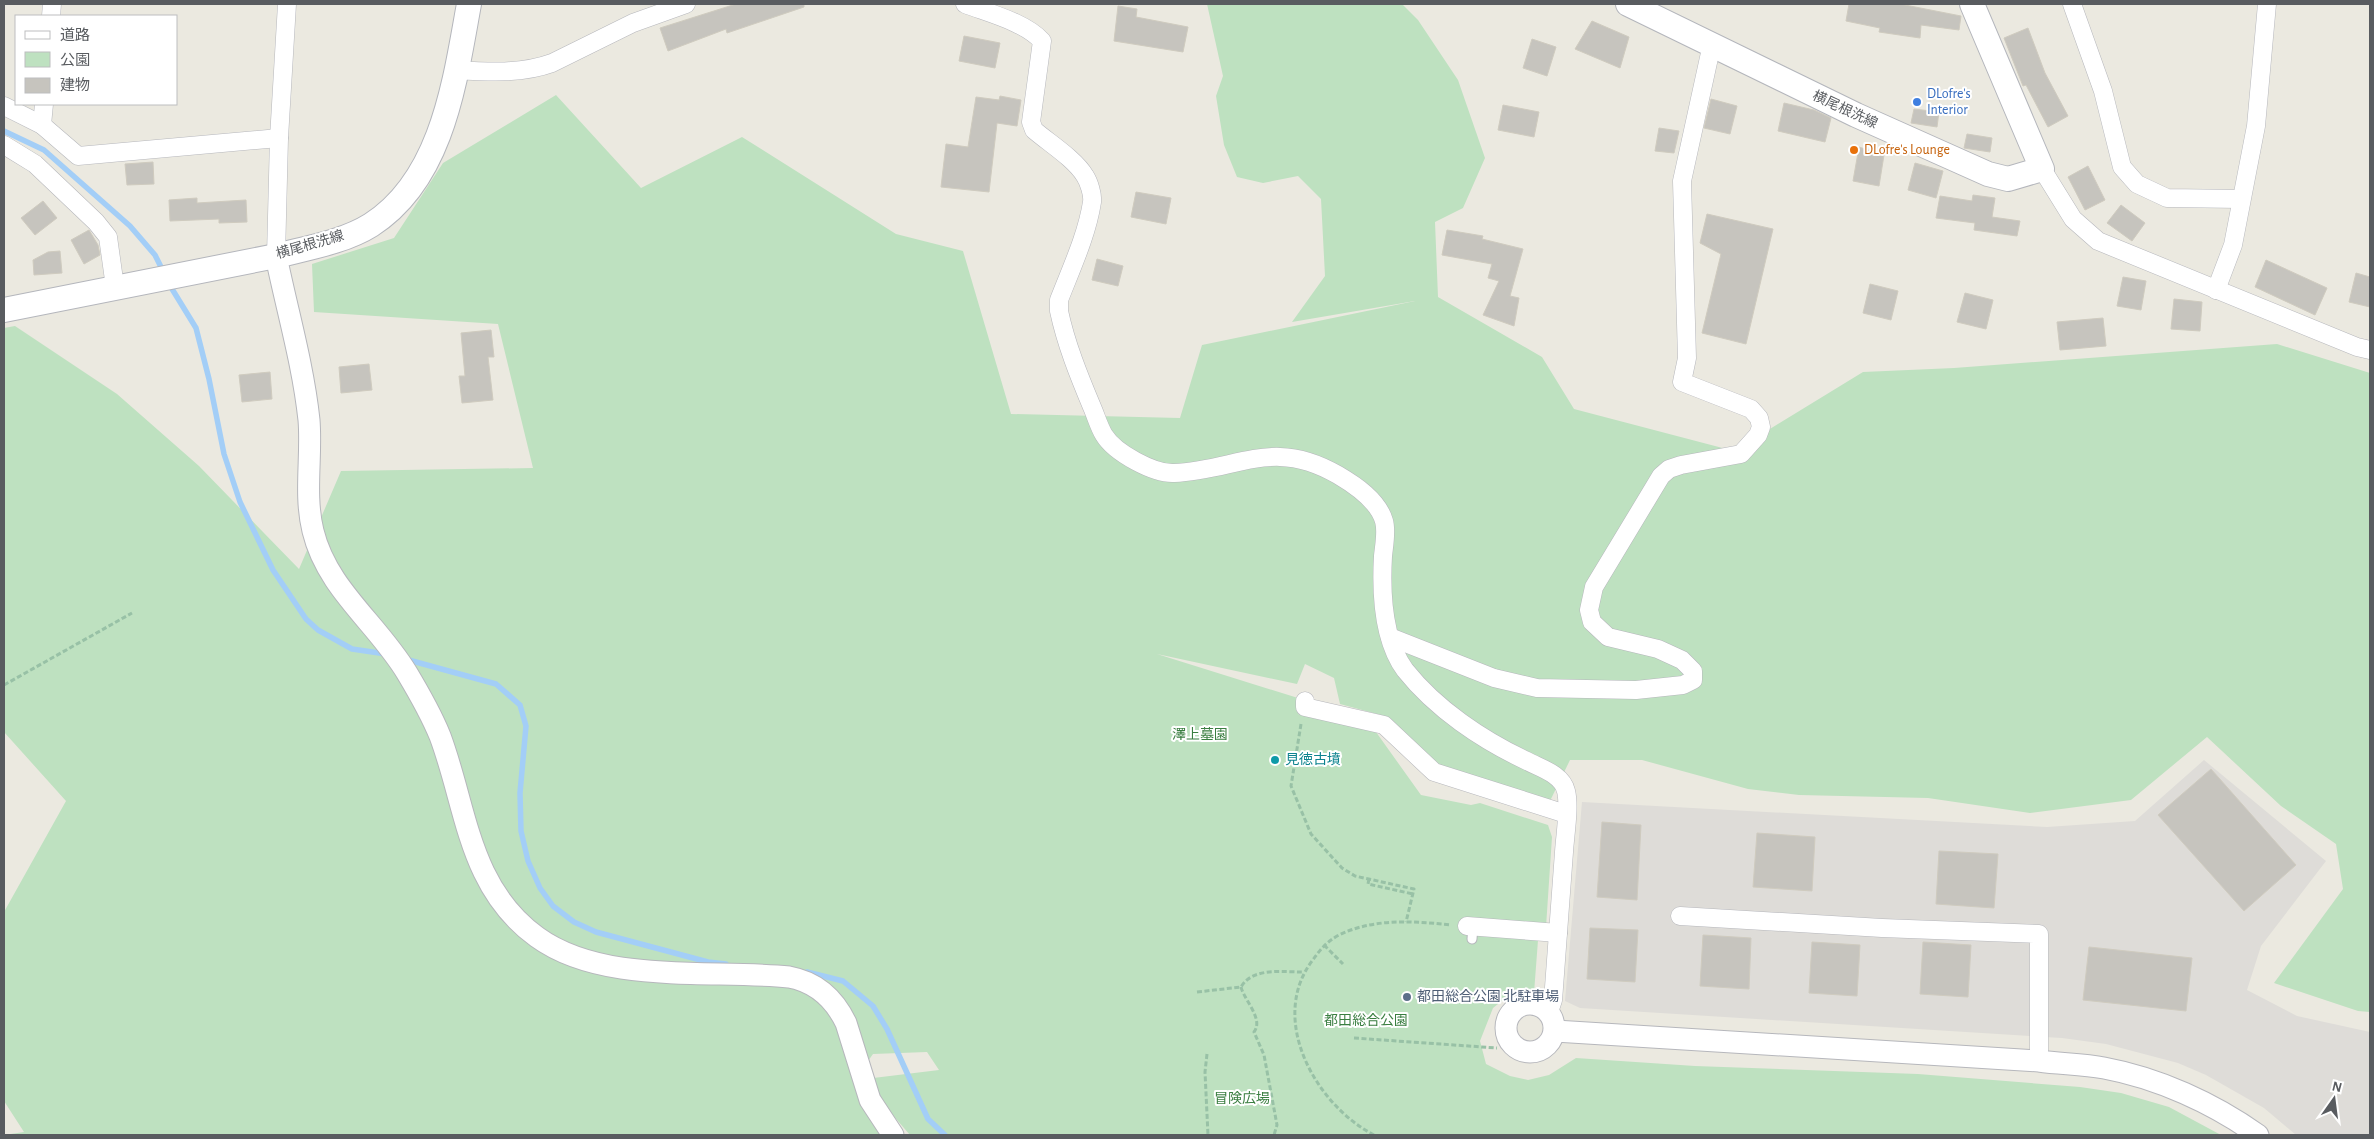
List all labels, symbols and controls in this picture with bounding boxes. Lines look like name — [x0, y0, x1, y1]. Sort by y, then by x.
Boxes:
legend — [15, 15, 178, 105]
text: 道路 — [60, 27, 90, 43]
text: 公園 — [60, 52, 90, 68]
text: 建物 — [60, 77, 90, 93]
place label: DLofre's Interior — [1927, 87, 1971, 117]
street label: 横尾根洗線 — [1810, 88, 1880, 131]
marker: DLofre's Interior — [1911, 96, 1923, 108]
place label: DLofre's Lounge — [1864, 143, 1950, 157]
marker: DLofre's Lounge — [1848, 144, 1860, 156]
street label: 横尾根洗線 — [274, 228, 346, 261]
park label: 澤上墓園 — [1172, 727, 1228, 742]
place label: 見徳古墳 — [1285, 752, 1341, 767]
marker: 見徳古墳 — [1269, 754, 1281, 766]
place label: 都田総合公園 北駐車場 — [1417, 988, 1559, 1004]
marker: 都田総合公園 北駐車場 — [1401, 991, 1413, 1003]
park label: 都田総合公園 — [1324, 1013, 1408, 1028]
north arrow — [2309, 1074, 2359, 1124]
text: N — [2330, 1079, 2343, 1095]
park label: 冒険広場 — [1214, 1091, 1270, 1106]

